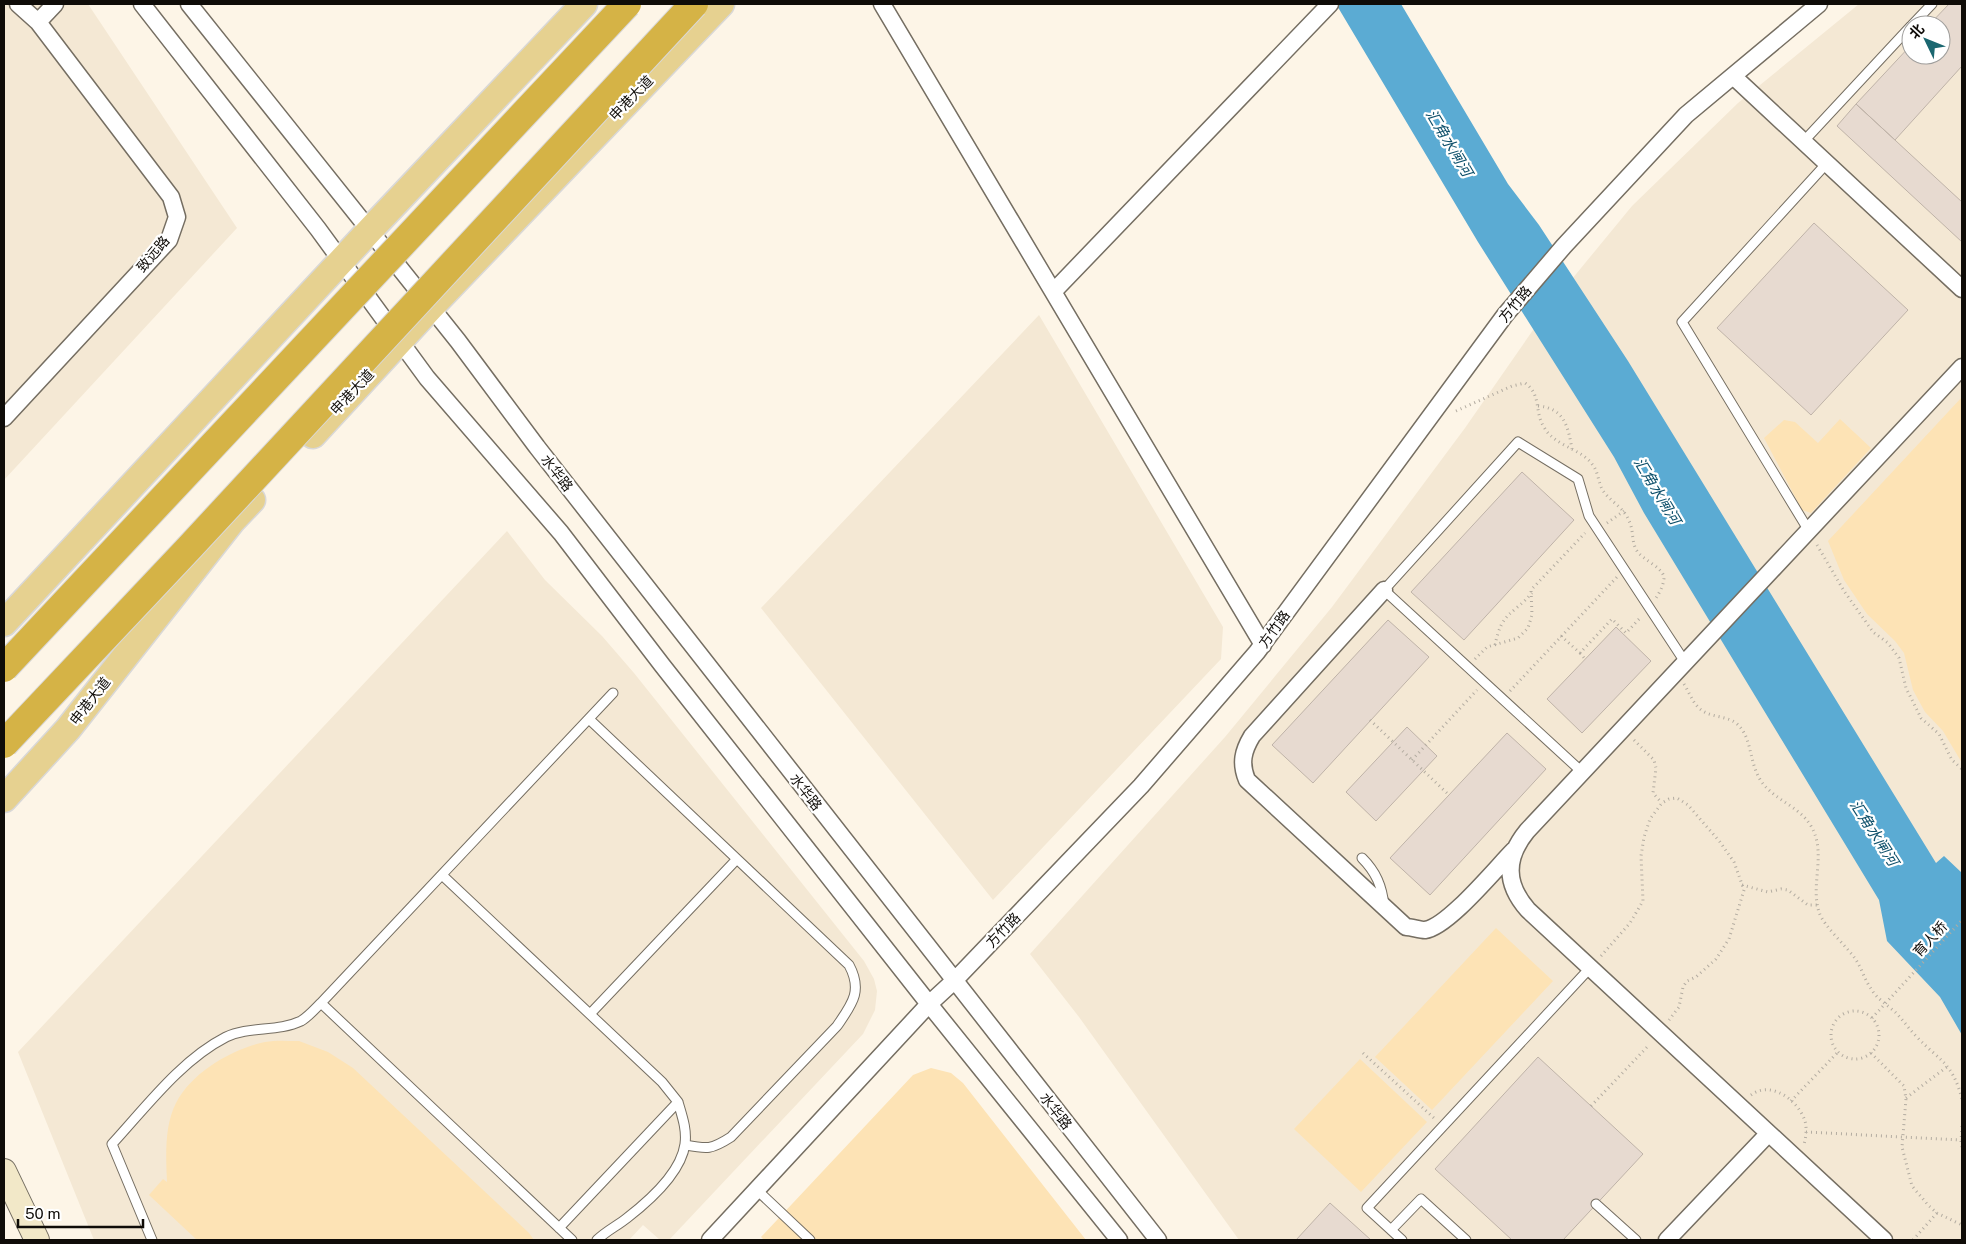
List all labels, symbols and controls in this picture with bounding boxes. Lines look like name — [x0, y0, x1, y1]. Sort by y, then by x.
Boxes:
north arrow — [1901, 15, 1951, 65]
text: 北 — [1906, 21, 1927, 42]
street label: 申港大道 — [606, 72, 656, 124]
water label: 汇角水闸河 — [1423, 106, 1478, 182]
street label: 致远路 — [133, 233, 173, 275]
street label: 方竹路 — [1495, 283, 1535, 325]
street label: 申港大道 — [327, 366, 377, 418]
street label: 水华路 — [538, 452, 576, 494]
water label: 汇角水闸河 — [1631, 454, 1686, 530]
street label: 方竹路 — [1255, 607, 1293, 651]
street label: 申港大道 — [66, 674, 114, 728]
street label: 水华路 — [787, 771, 825, 813]
water label: 汇角水闸河 — [1847, 797, 1904, 871]
street label: 方竹路 — [983, 909, 1023, 951]
street label: 育人桥 — [1910, 918, 1950, 960]
street label: 水华路 — [1037, 1090, 1075, 1132]
scale bar — [18, 1196, 142, 1228]
text: 50 m — [25, 1205, 60, 1222]

